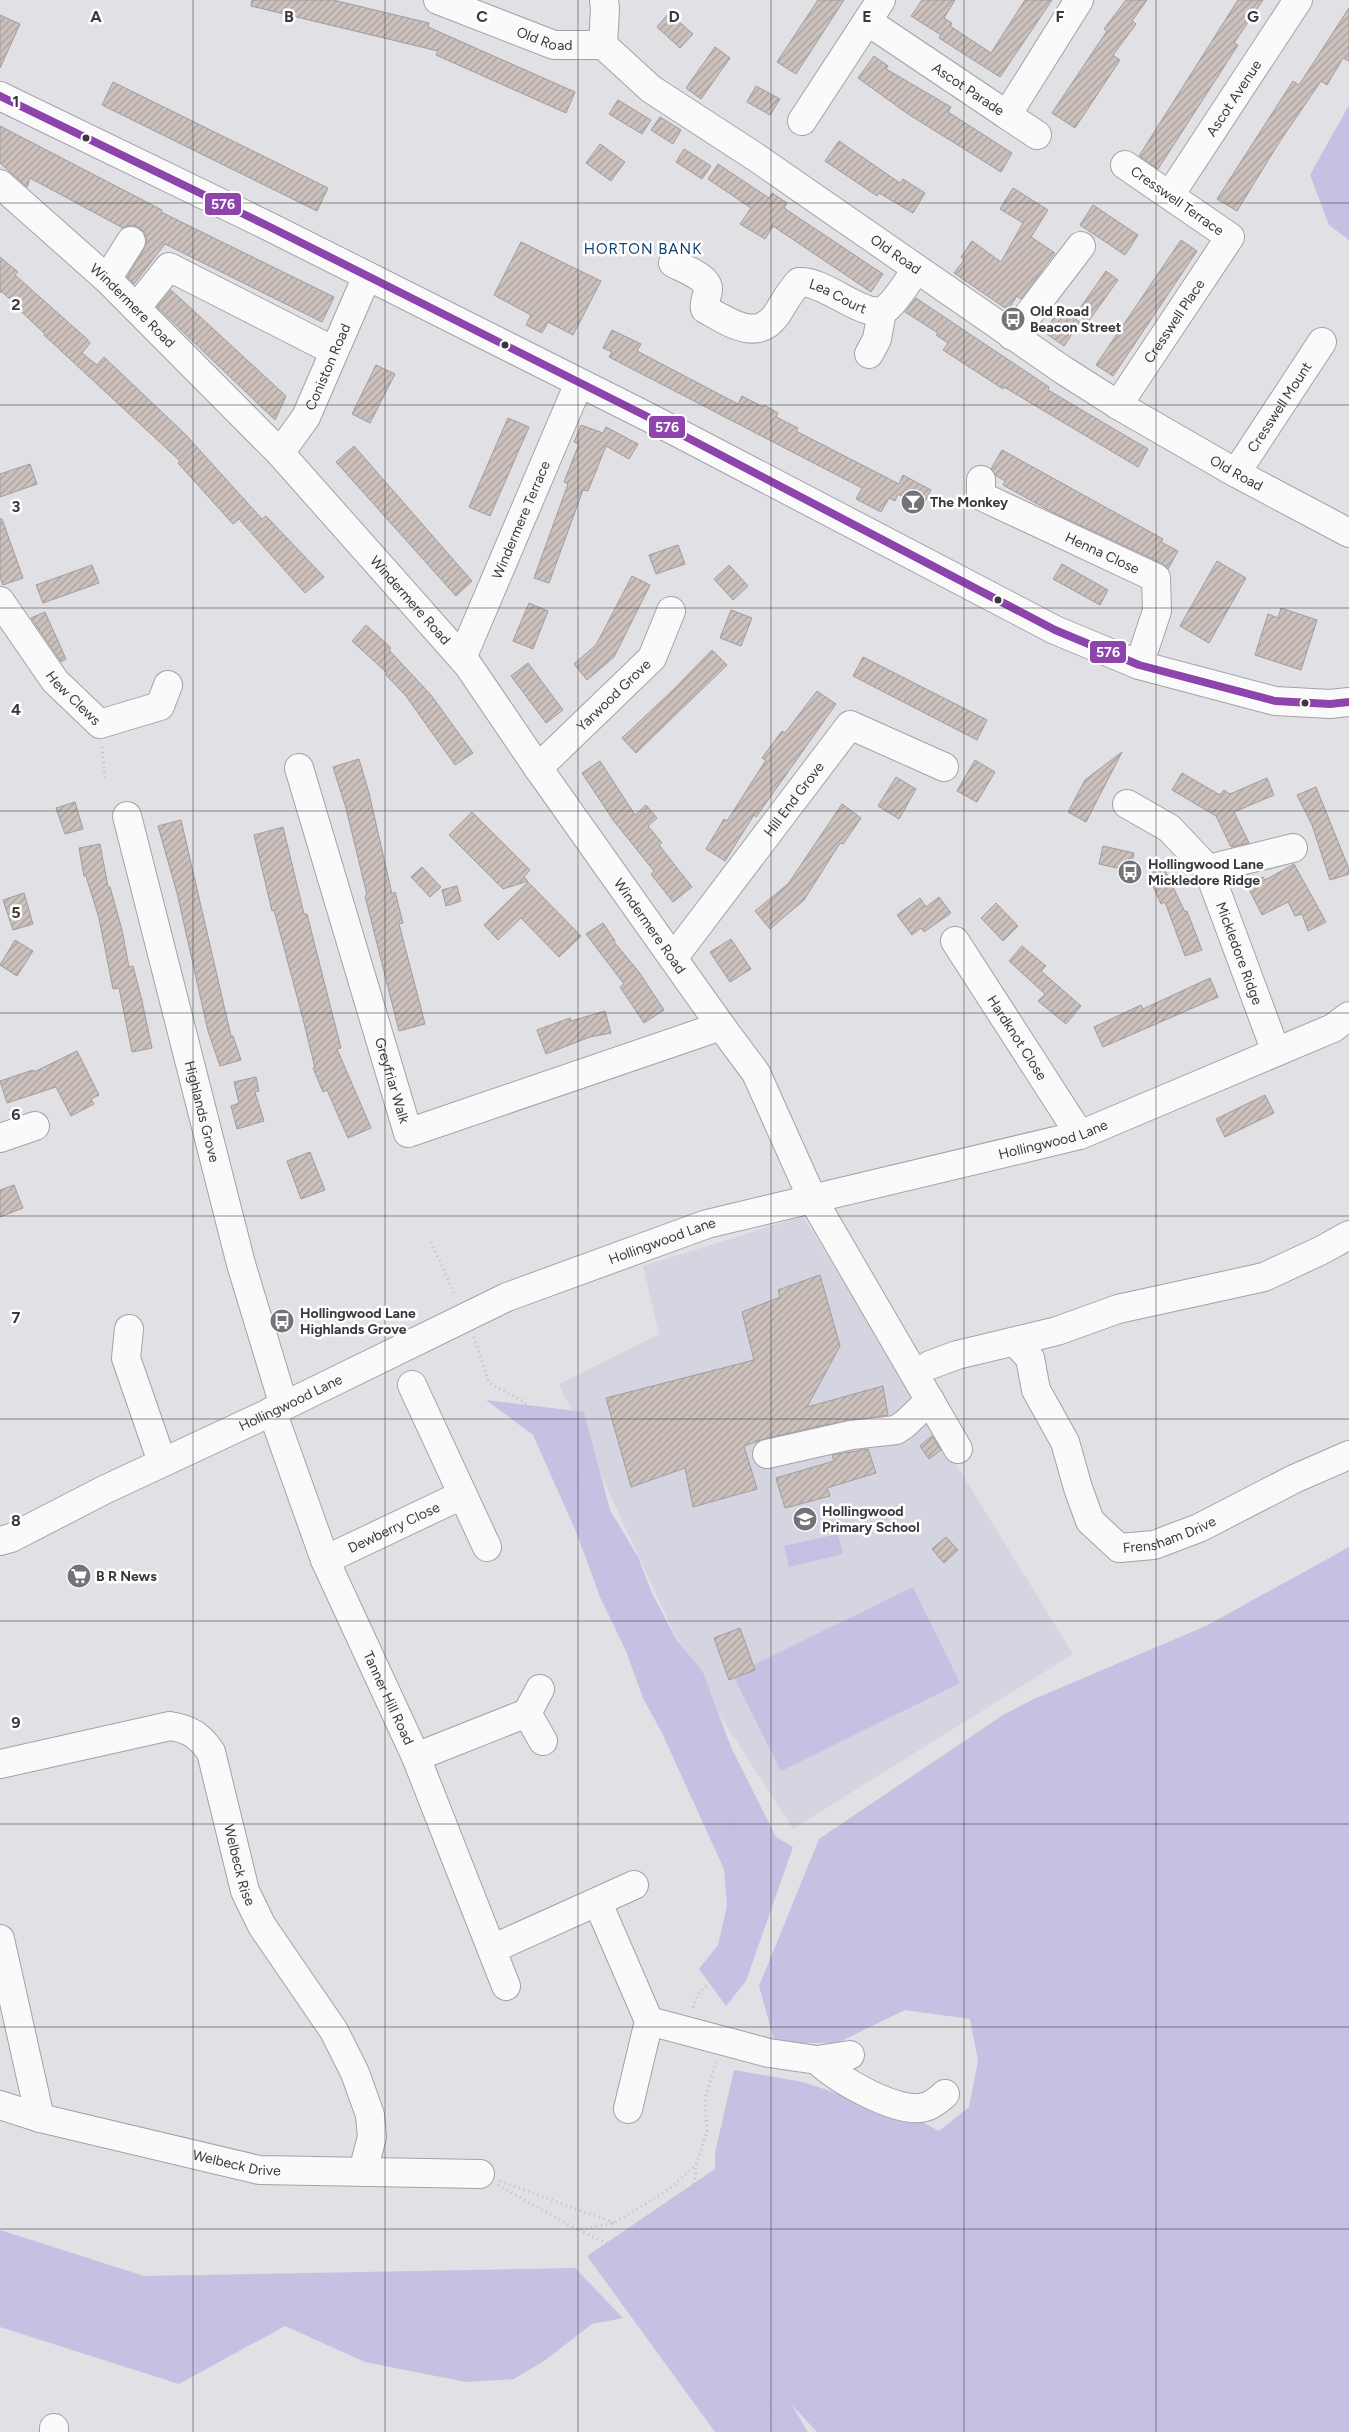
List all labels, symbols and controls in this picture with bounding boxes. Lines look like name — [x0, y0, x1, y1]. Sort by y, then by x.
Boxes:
text: A — [90, 7, 102, 26]
text: B — [284, 7, 294, 26]
text: C — [476, 7, 488, 26]
text: D — [668, 7, 680, 26]
text: E — [862, 7, 872, 26]
text: F — [1056, 7, 1065, 26]
text: G — [1247, 7, 1259, 26]
street label: Old Road — [514, 23, 573, 54]
street label: Ascot Avenue — [1202, 56, 1265, 139]
street label: Ascot Parade — [929, 59, 1008, 119]
text: 1 — [13, 92, 19, 111]
unlabelled marker — [81, 133, 91, 143]
street label: Cresswell Terrace — [1127, 163, 1227, 240]
line badge: 576 — [204, 192, 242, 216]
text: 576 — [211, 196, 235, 213]
street label: Old Road — [867, 231, 925, 278]
district label: HORTON BANK — [584, 240, 702, 258]
street label: Windermere Road — [87, 260, 179, 351]
street label: Lea Court — [807, 275, 869, 317]
street label: Cresswell Place — [1140, 275, 1208, 366]
text: 2 — [11, 295, 21, 314]
place label: Old Road Beacon Street — [1030, 303, 1122, 336]
bus stop icon: Old Road Beacon Street — [1000, 306, 1026, 332]
street label: Coniston Road — [301, 321, 354, 413]
unlabelled marker — [500, 340, 510, 350]
street label: Cresswell Mount — [1244, 359, 1315, 455]
line badge: 576 — [648, 415, 686, 439]
text: 576 — [655, 419, 679, 436]
street label: Old Road — [1207, 451, 1266, 494]
street label: Windermere Terrace — [488, 458, 554, 582]
bar icon: The Monkey — [900, 489, 926, 515]
place label: The Monkey — [930, 494, 1009, 511]
text: 3 — [12, 497, 21, 516]
street label: Henna Close — [1063, 528, 1142, 578]
street label: Windermere Road — [367, 552, 454, 648]
unlabelled marker — [993, 595, 1003, 605]
line badge: 576 — [1089, 640, 1127, 664]
text: 576 — [1096, 644, 1120, 661]
street label: Yarwood Grove — [573, 655, 654, 735]
street label: Hew Clews — [42, 668, 104, 729]
unlabelled marker — [1300, 698, 1310, 708]
text: 4 — [11, 700, 21, 719]
street label: Hill End Grove — [760, 758, 828, 840]
place label: Hollingwood Lane Mickledore Ridge — [1148, 856, 1264, 889]
bus stop icon: Hollingwood Lane Mickledore Ridge — [1117, 859, 1143, 885]
street label: Windermere Road — [610, 875, 690, 977]
street label: Mickledore Ridge — [1212, 900, 1266, 1008]
text: 5 — [11, 903, 21, 922]
street label: Hardknot Close — [984, 992, 1051, 1084]
street label: Greyfriar Walk — [371, 1035, 413, 1125]
street label: Highlands Grove — [181, 1059, 223, 1164]
text: 6 — [11, 1105, 21, 1124]
street label: Hollingwood Lane — [997, 1116, 1110, 1163]
street label: Hollingwood Lane — [606, 1214, 718, 1268]
place label: Hollingwood Lane Highlands Grove — [300, 1305, 416, 1338]
text: 7 — [12, 1308, 21, 1327]
bus stop icon: Hollingwood Lane Highlands Grove — [269, 1308, 295, 1334]
street label: Hollingwood Lane — [236, 1370, 345, 1434]
street label: Dewberry Close — [345, 1498, 443, 1556]
place label: Hollingwood Primary School — [822, 1503, 920, 1536]
school or university icon: Hollingwood Primary School — [792, 1506, 818, 1532]
text: 8 — [11, 1511, 21, 1530]
street label: Frensham Drive — [1122, 1512, 1219, 1556]
supermarket icon: B R News — [66, 1563, 92, 1589]
place label: B R News — [96, 1568, 157, 1585]
street label: Tanner Hill Road — [360, 1648, 418, 1747]
text: 9 — [11, 1713, 21, 1732]
street label: Welbeck Rise — [221, 1823, 259, 1909]
street label: Welbeck Drive — [191, 2146, 281, 2179]

